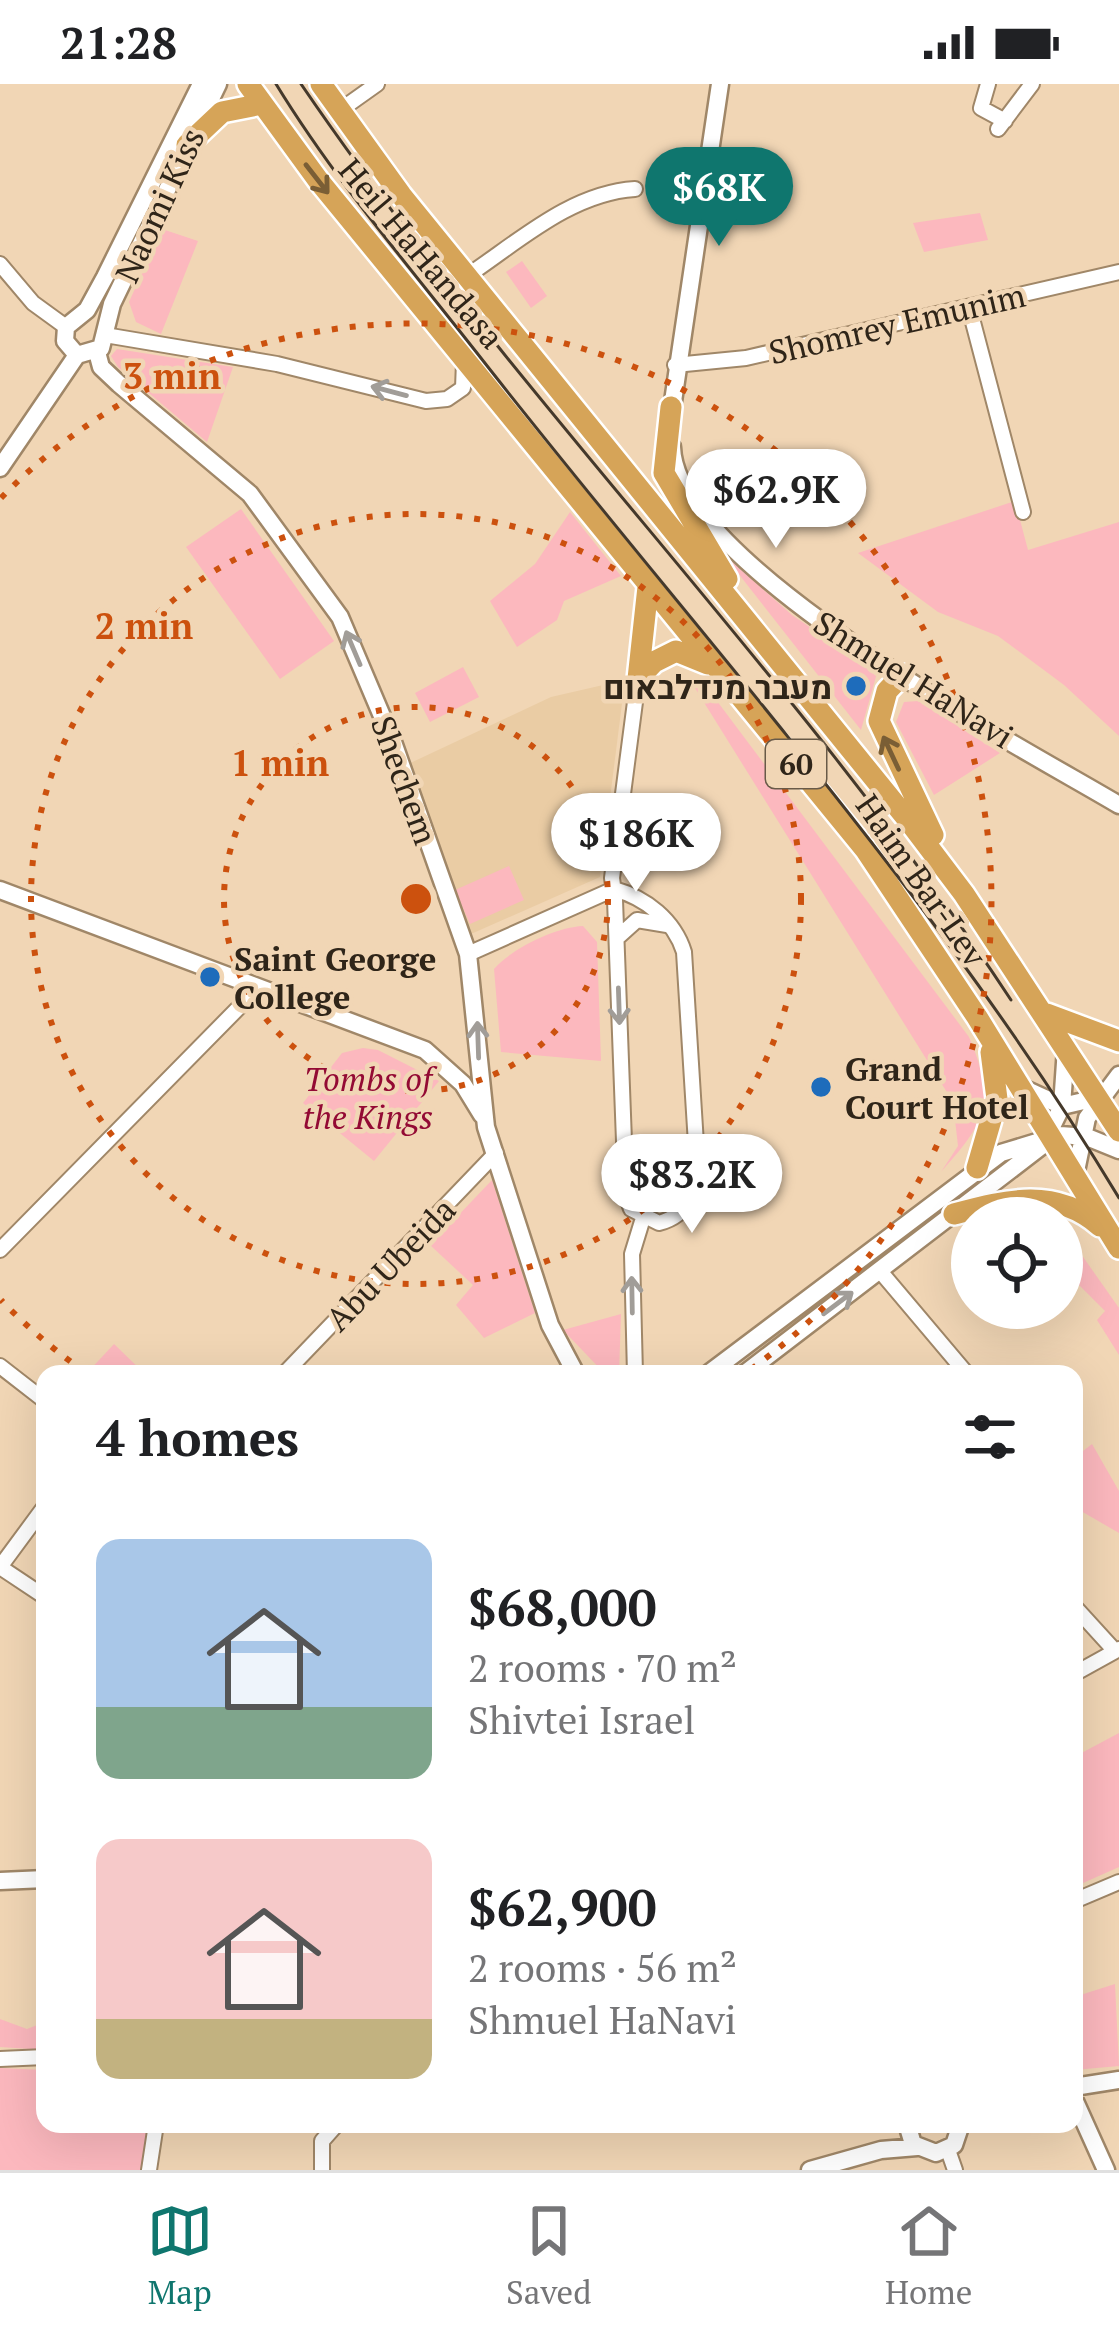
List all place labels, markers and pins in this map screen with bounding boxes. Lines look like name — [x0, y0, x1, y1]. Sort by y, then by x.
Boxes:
pin: $68K — [648, 147, 790, 249]
pin: $62.9K — [678, 449, 874, 551]
place label: מעבר מנדלבאום — [603, 665, 832, 708]
marker: מעבר מנדלבאום — [843, 673, 869, 699]
pin: $186K — [552, 793, 720, 895]
centre of rings — [395, 878, 437, 920]
place label: Saint George College — [234, 937, 436, 1018]
marker: Saint George College — [197, 964, 223, 990]
place label: Grand Court Hotel — [845, 1047, 1029, 1128]
marker: Grand Court Hotel — [808, 1074, 834, 1100]
pin: $83.2K — [594, 1134, 790, 1236]

